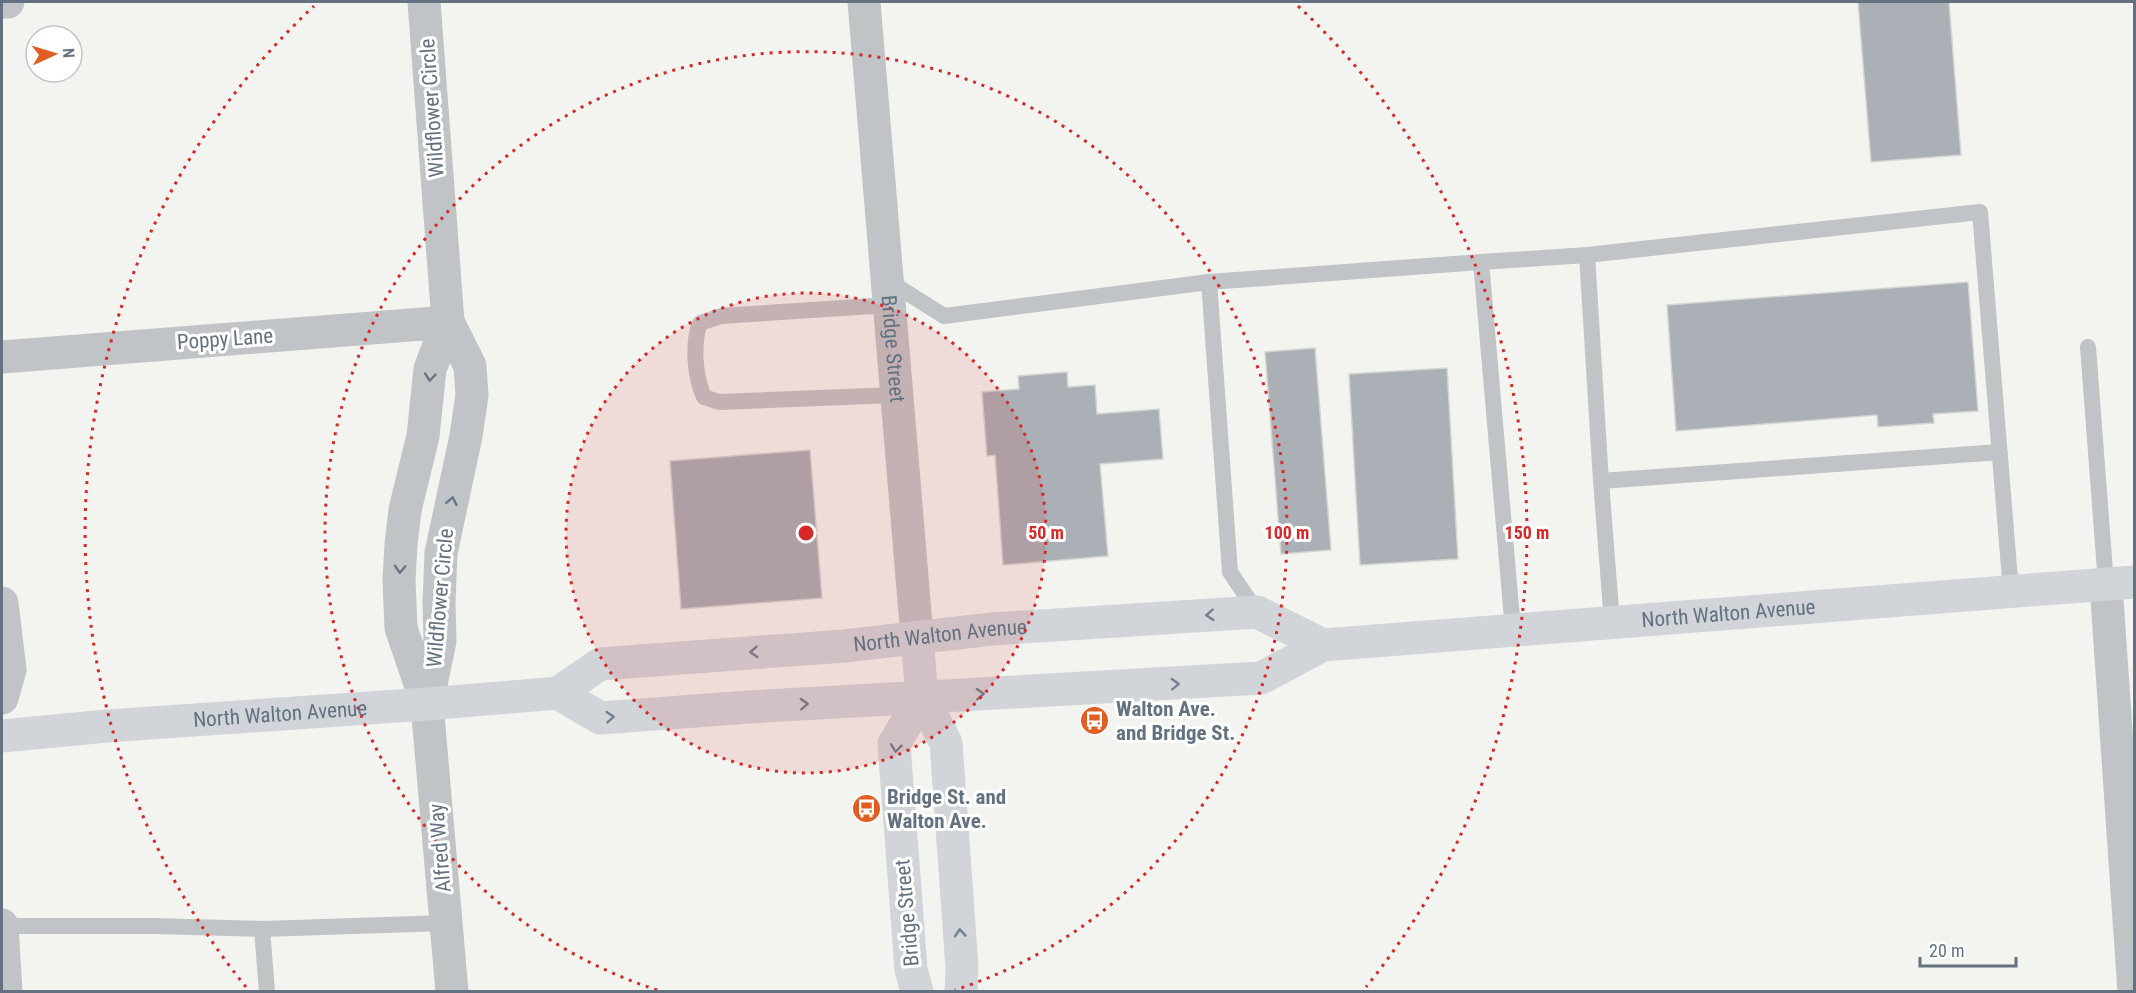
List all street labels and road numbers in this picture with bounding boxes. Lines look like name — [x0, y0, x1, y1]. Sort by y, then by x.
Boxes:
street label: Wildflower Circle — [415, 38, 449, 178]
street label: Bridge Street — [877, 294, 909, 403]
street label: Poppy Lane — [176, 324, 274, 354]
street label: Wildflower Circle — [422, 527, 458, 668]
street label: North Walton Avenue — [1641, 595, 1816, 632]
street label: North Walton Avenue — [852, 615, 1028, 657]
street label: North Walton Avenue — [192, 696, 368, 732]
street label: Alfred Way — [424, 802, 456, 893]
street label: Bridge Street — [890, 858, 924, 968]

